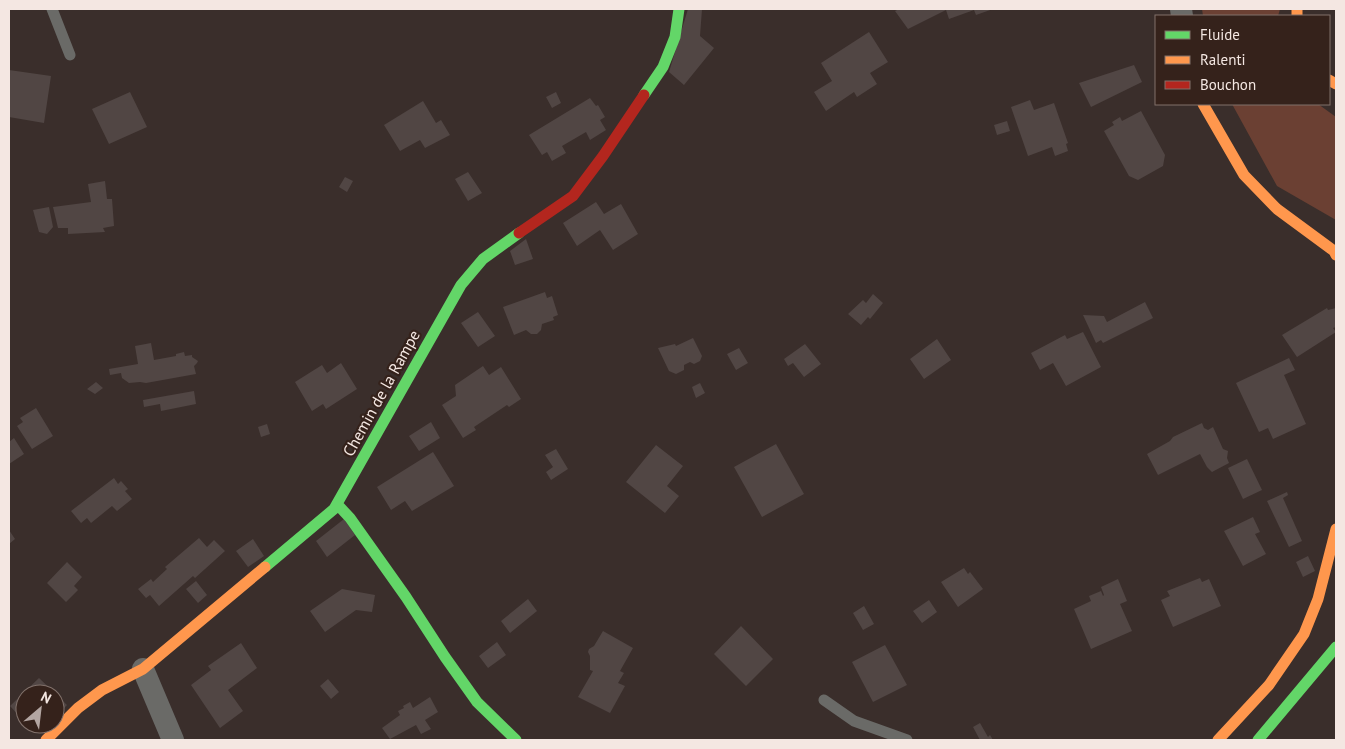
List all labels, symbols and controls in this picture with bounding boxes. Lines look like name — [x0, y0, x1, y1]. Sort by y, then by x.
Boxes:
legend — [1155, 15, 1330, 105]
text: Fluide — [1200, 25, 1240, 44]
text: Ralenti — [1200, 50, 1246, 69]
text: Bouchon — [1200, 75, 1256, 94]
street label: Chemin de la Rampe — [338, 326, 424, 460]
north arrow — [15, 684, 65, 734]
text: N — [38, 687, 54, 708]

